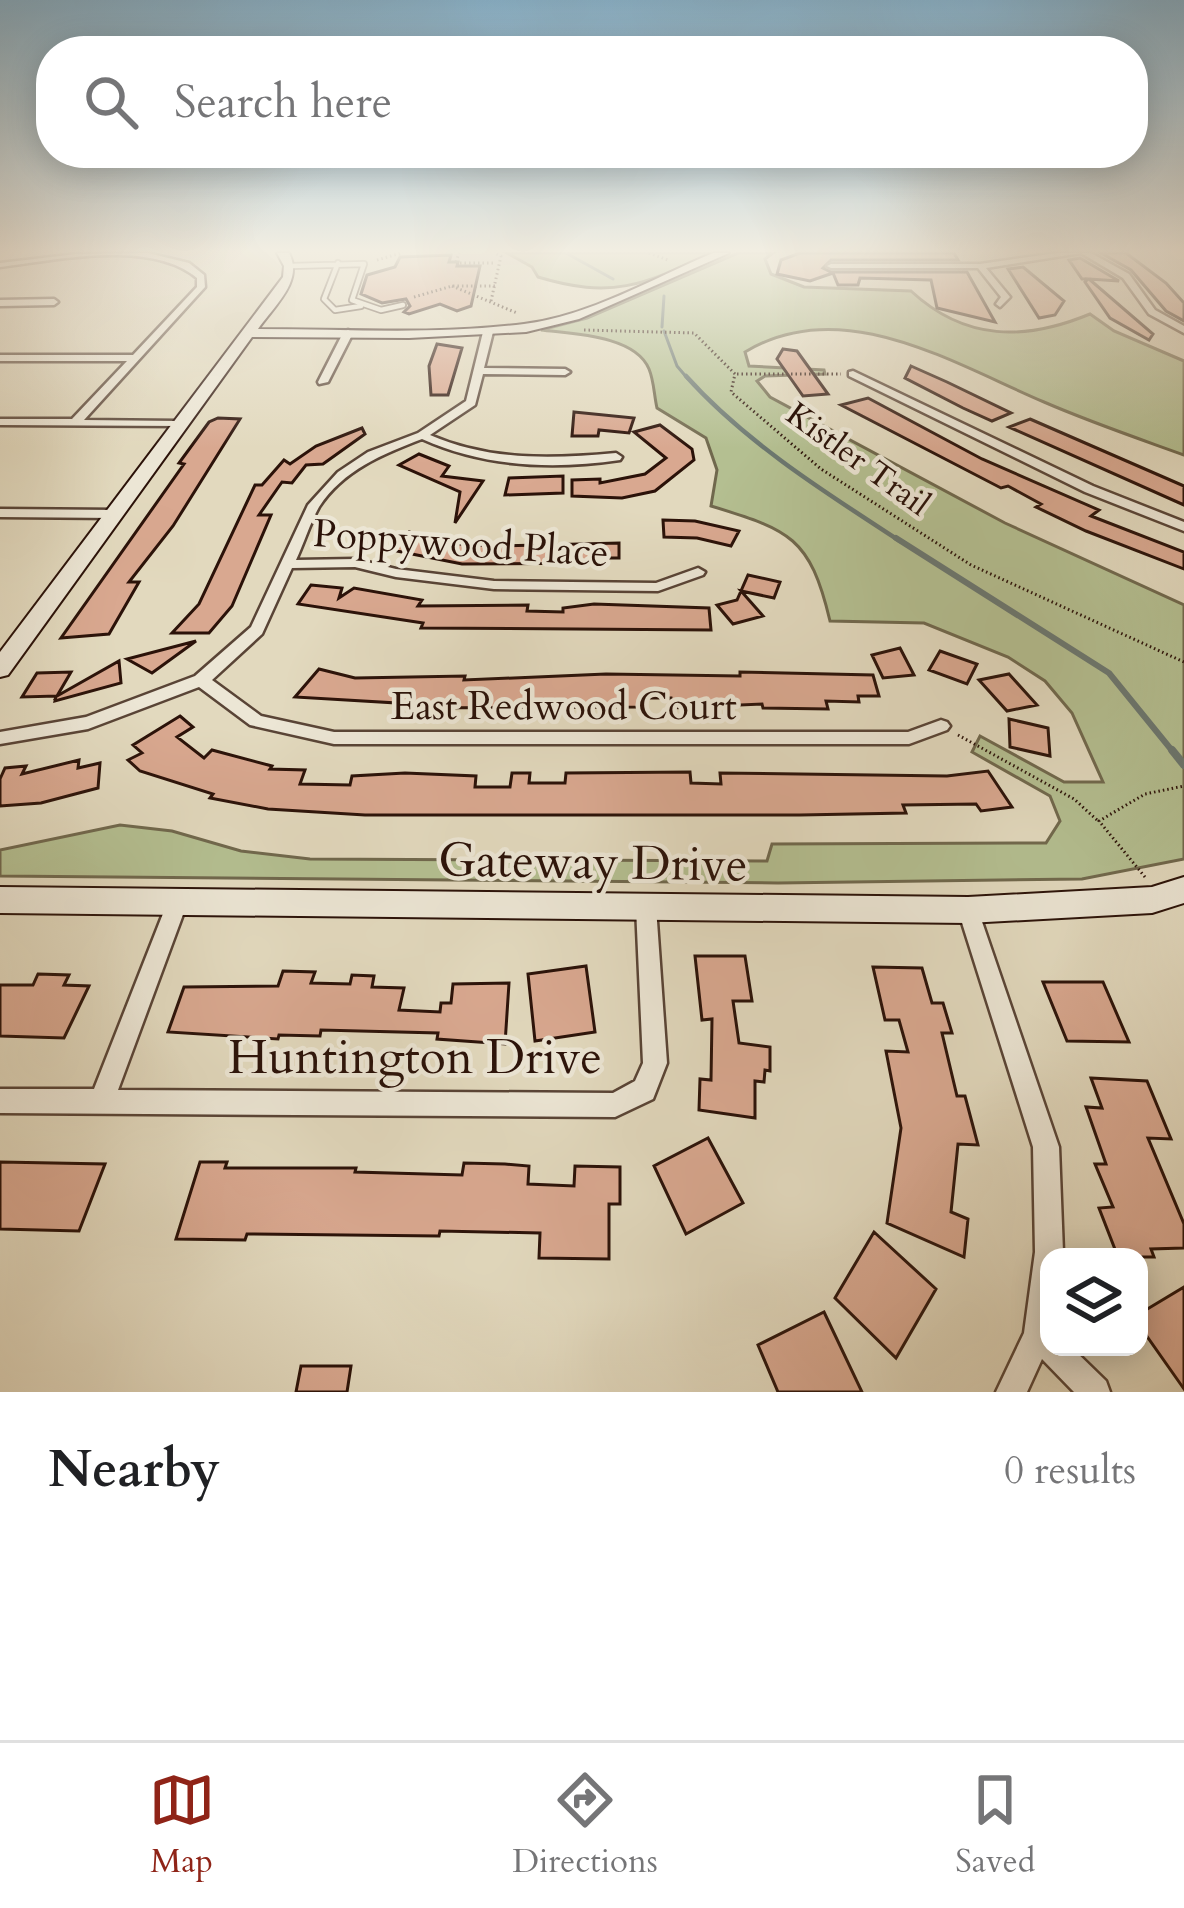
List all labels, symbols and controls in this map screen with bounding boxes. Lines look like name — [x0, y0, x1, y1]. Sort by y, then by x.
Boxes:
search box — [36, 36, 1148, 168]
icon: search — [78, 69, 144, 135]
text: Search here — [174, 72, 392, 133]
street label: Kistler Trail — [777, 392, 939, 527]
street label: Poppywood Place — [311, 507, 611, 580]
street label: East Redwood Court — [391, 680, 737, 733]
street label: Gateway Drive — [438, 827, 748, 898]
street label: Huntington Drive — [228, 1025, 602, 1090]
map controls — [1040, 1248, 1148, 1356]
button: layers — [1040, 1248, 1148, 1356]
text: Nearby — [48, 1435, 220, 1505]
text: 0 results — [1004, 1444, 1136, 1497]
tab: Map — [149, 1767, 215, 1884]
tab: Directions — [512, 1767, 658, 1884]
tab: Saved — [955, 1767, 1035, 1884]

